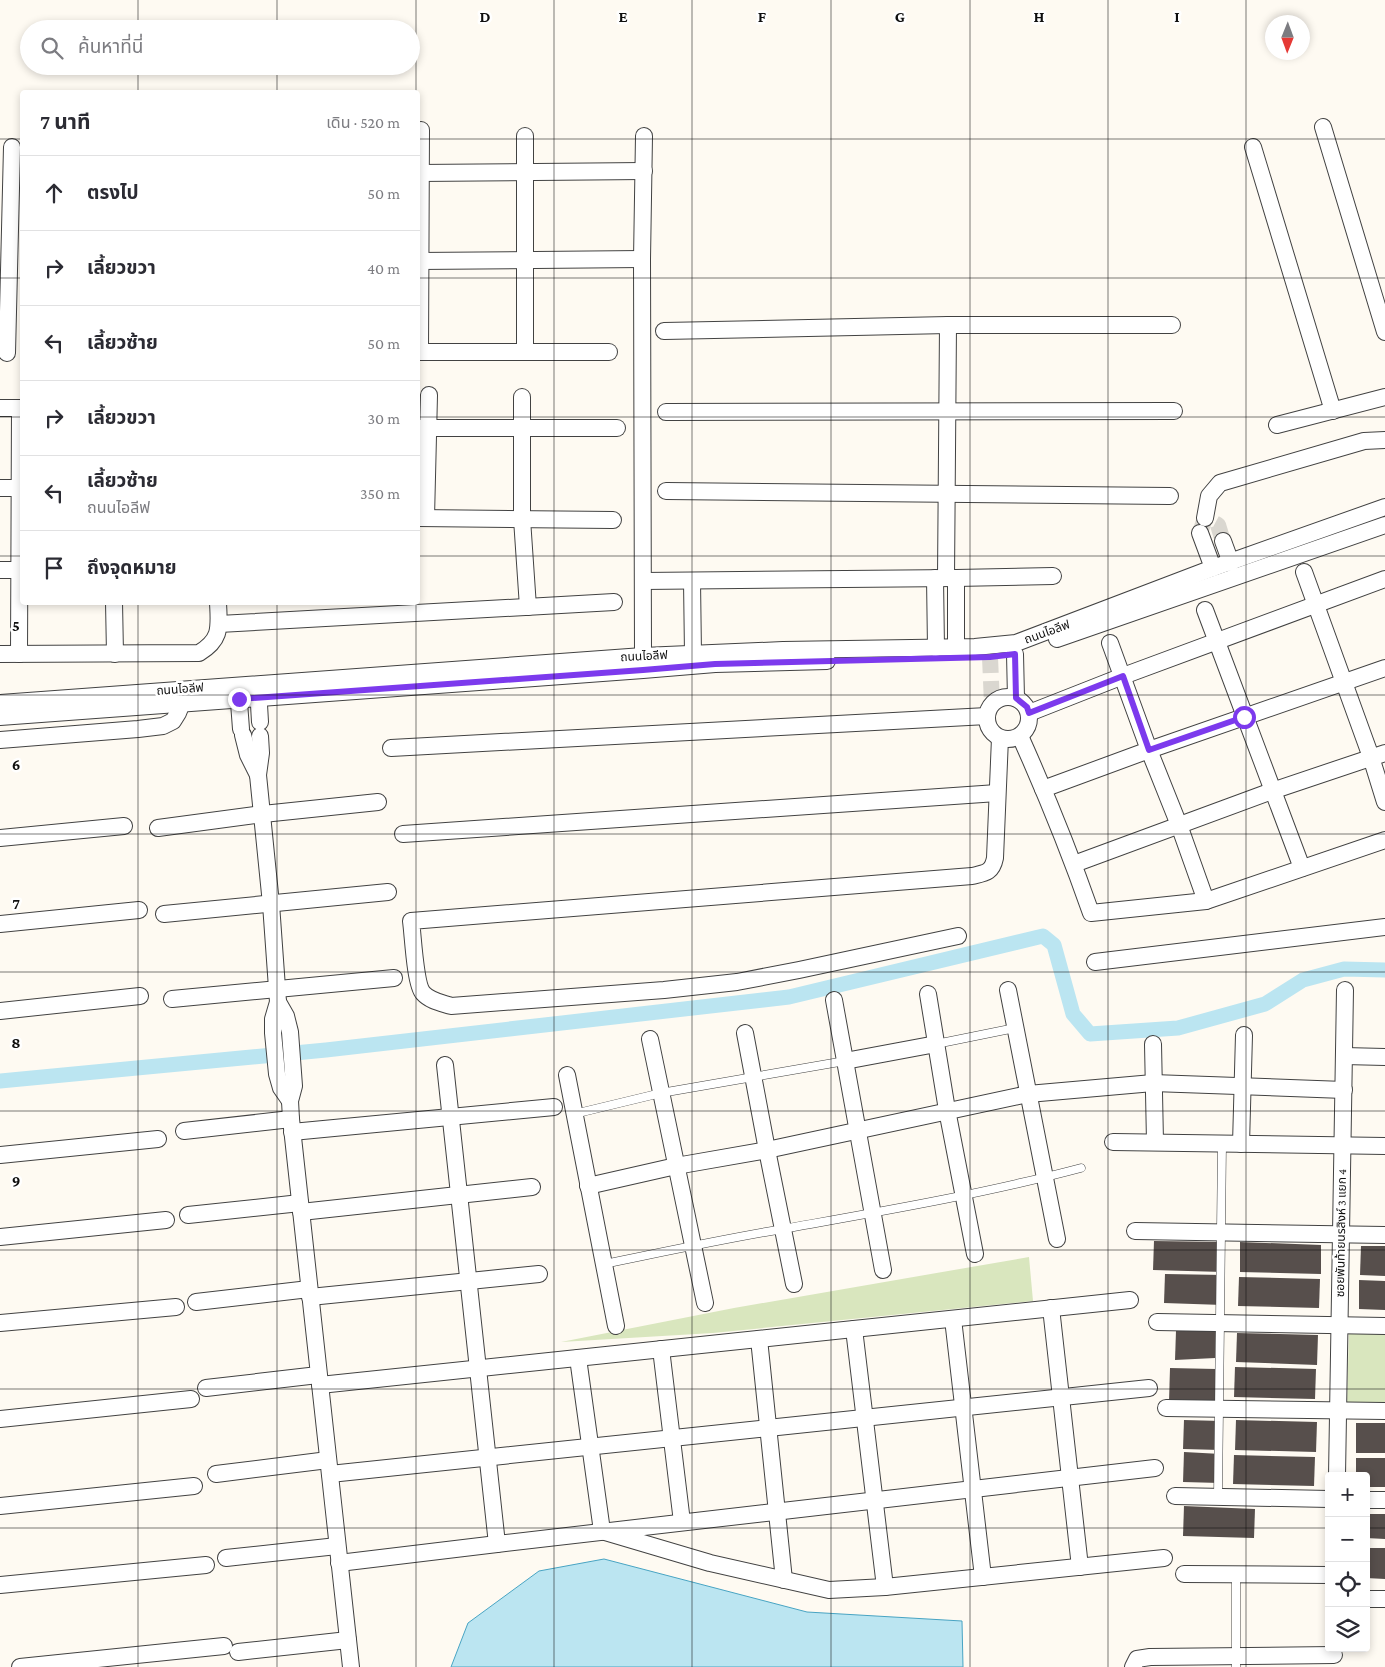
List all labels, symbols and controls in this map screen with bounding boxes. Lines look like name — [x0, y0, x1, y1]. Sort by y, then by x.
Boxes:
text: D — [479, 8, 491, 25]
text: E — [618, 8, 628, 25]
text: F — [758, 8, 767, 25]
text: G — [895, 8, 905, 25]
text: H — [1034, 8, 1045, 25]
text: I — [1174, 8, 1180, 25]
north arrow — [1265, 15, 1310, 60]
search box — [20, 20, 420, 75]
icon: search — [38, 34, 66, 62]
text: ค้นหาที่นี่ — [78, 36, 143, 57]
text: 7 นาที — [40, 110, 90, 134]
text: เดิน · 520 m — [326, 114, 400, 131]
icon: ahead — [40, 179, 68, 207]
text: ตรงไป — [87, 182, 139, 203]
text: 50 m — [368, 185, 400, 202]
icon: right — [40, 254, 68, 282]
text: เลี้ยวขวา — [87, 257, 156, 278]
text: 40 m — [367, 260, 400, 277]
icon: left — [40, 329, 68, 357]
text: เลี้ยวซ้าย — [87, 332, 158, 353]
text: 50 m — [368, 335, 400, 352]
icon: right — [40, 404, 68, 432]
text: เลี้ยวขวา — [87, 407, 156, 428]
text: 30 m — [368, 410, 400, 427]
text: เลี้ยวซ้าย — [87, 470, 158, 491]
icon: left — [40, 479, 68, 507]
text: 350 m — [360, 485, 400, 502]
text: ถนนไอลีฟ — [87, 499, 150, 516]
icon: arrive — [40, 554, 68, 582]
text: ถึงจุดหมาย — [87, 557, 177, 578]
text: 5 — [12, 617, 20, 634]
street label: ถนนไอลีฟ — [1022, 617, 1072, 647]
street label: ถนนไอลีฟ — [620, 648, 668, 664]
street label: ถนนไอลีฟ — [156, 680, 204, 698]
route end — [228, 688, 251, 711]
route start — [1233, 706, 1256, 729]
text: 6 — [12, 756, 20, 773]
text: 7 — [12, 895, 20, 912]
text: 8 — [11, 1034, 21, 1051]
street label: ซอยพันท้ายนรสิงห์ 3 แยก 4 — [1333, 1169, 1349, 1297]
text: 9 — [12, 1172, 20, 1189]
map controls — [1325, 1472, 1370, 1652]
button: + — [1325, 1472, 1370, 1517]
button: − — [1325, 1517, 1370, 1562]
button: locate — [1325, 1562, 1370, 1607]
button: layers — [1325, 1607, 1370, 1652]

